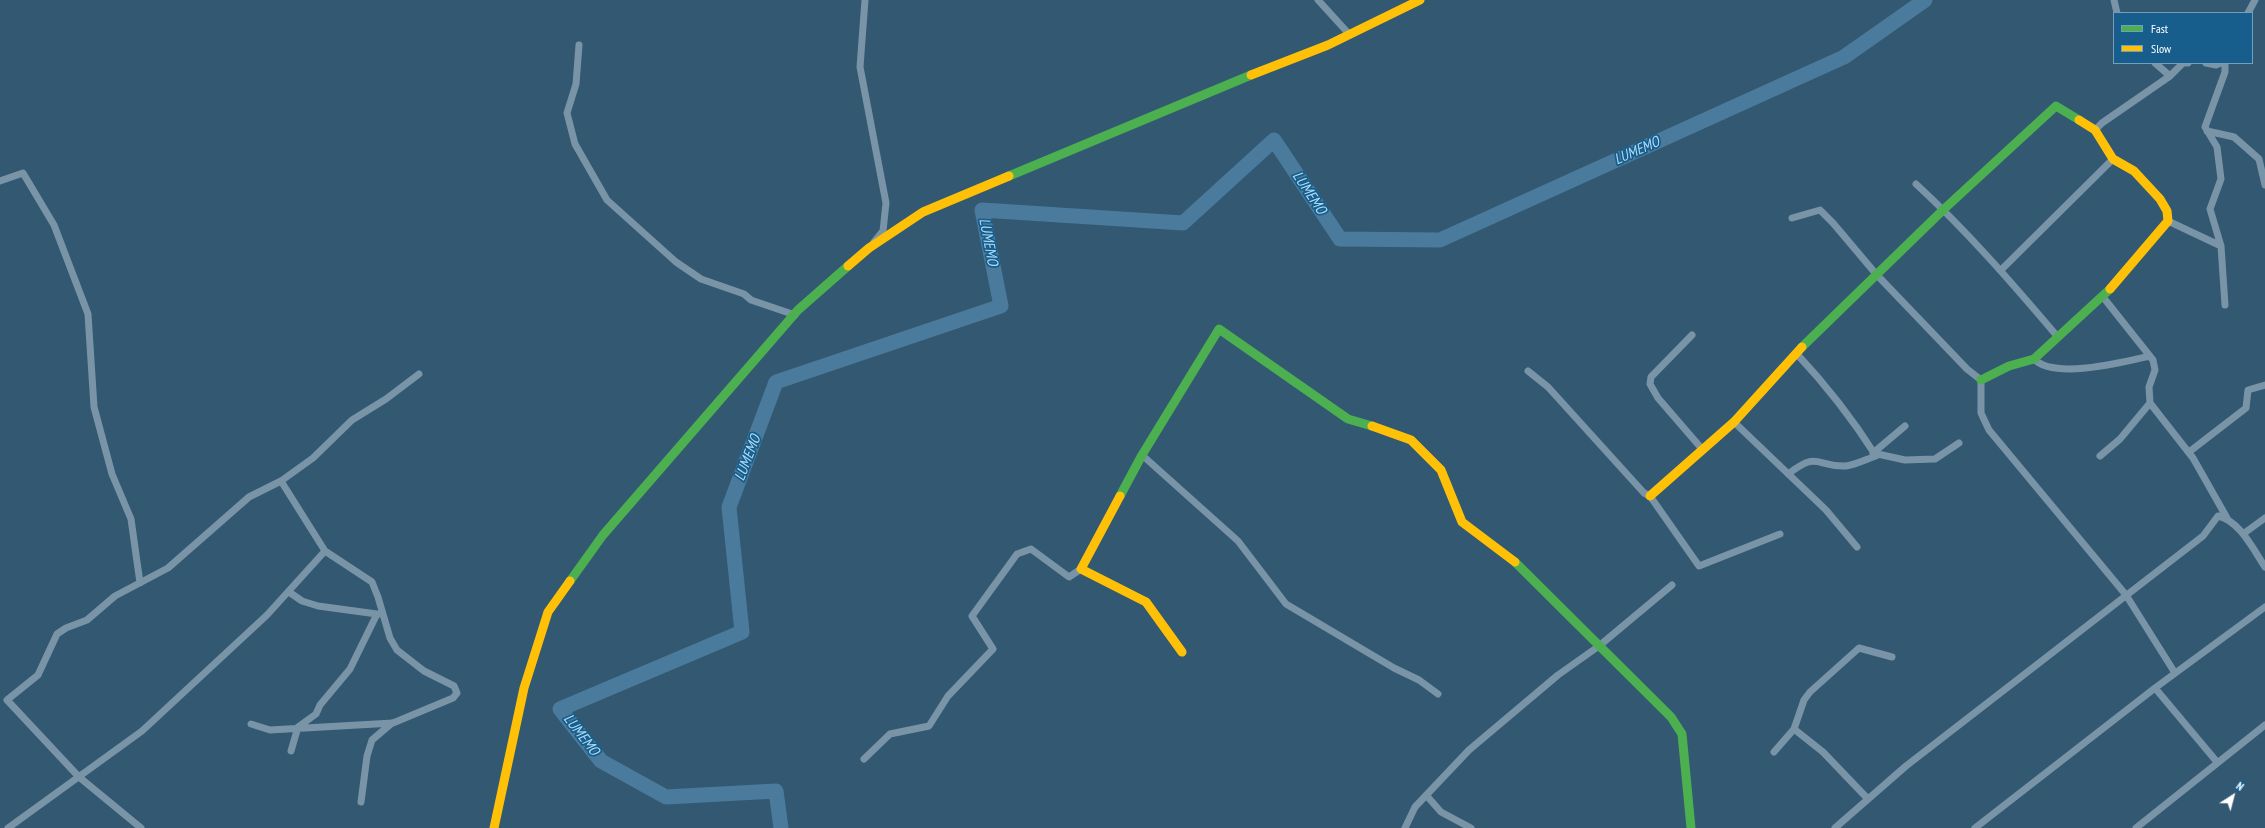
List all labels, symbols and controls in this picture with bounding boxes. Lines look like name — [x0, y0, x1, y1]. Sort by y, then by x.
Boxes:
legend — [2113, 12, 2253, 64]
text: Fast — [2151, 21, 2168, 36]
text: Slow — [2151, 41, 2171, 56]
water label: LUMEMO — [1611, 133, 1663, 169]
water label: LUMEMO — [1288, 168, 1330, 218]
water label: LUMEMO — [975, 217, 1001, 267]
water label: LUMEMO — [731, 432, 765, 484]
water label: LUMEMO — [559, 711, 603, 759]
north arrow — [2213, 776, 2253, 816]
text: N — [2234, 779, 2247, 794]

